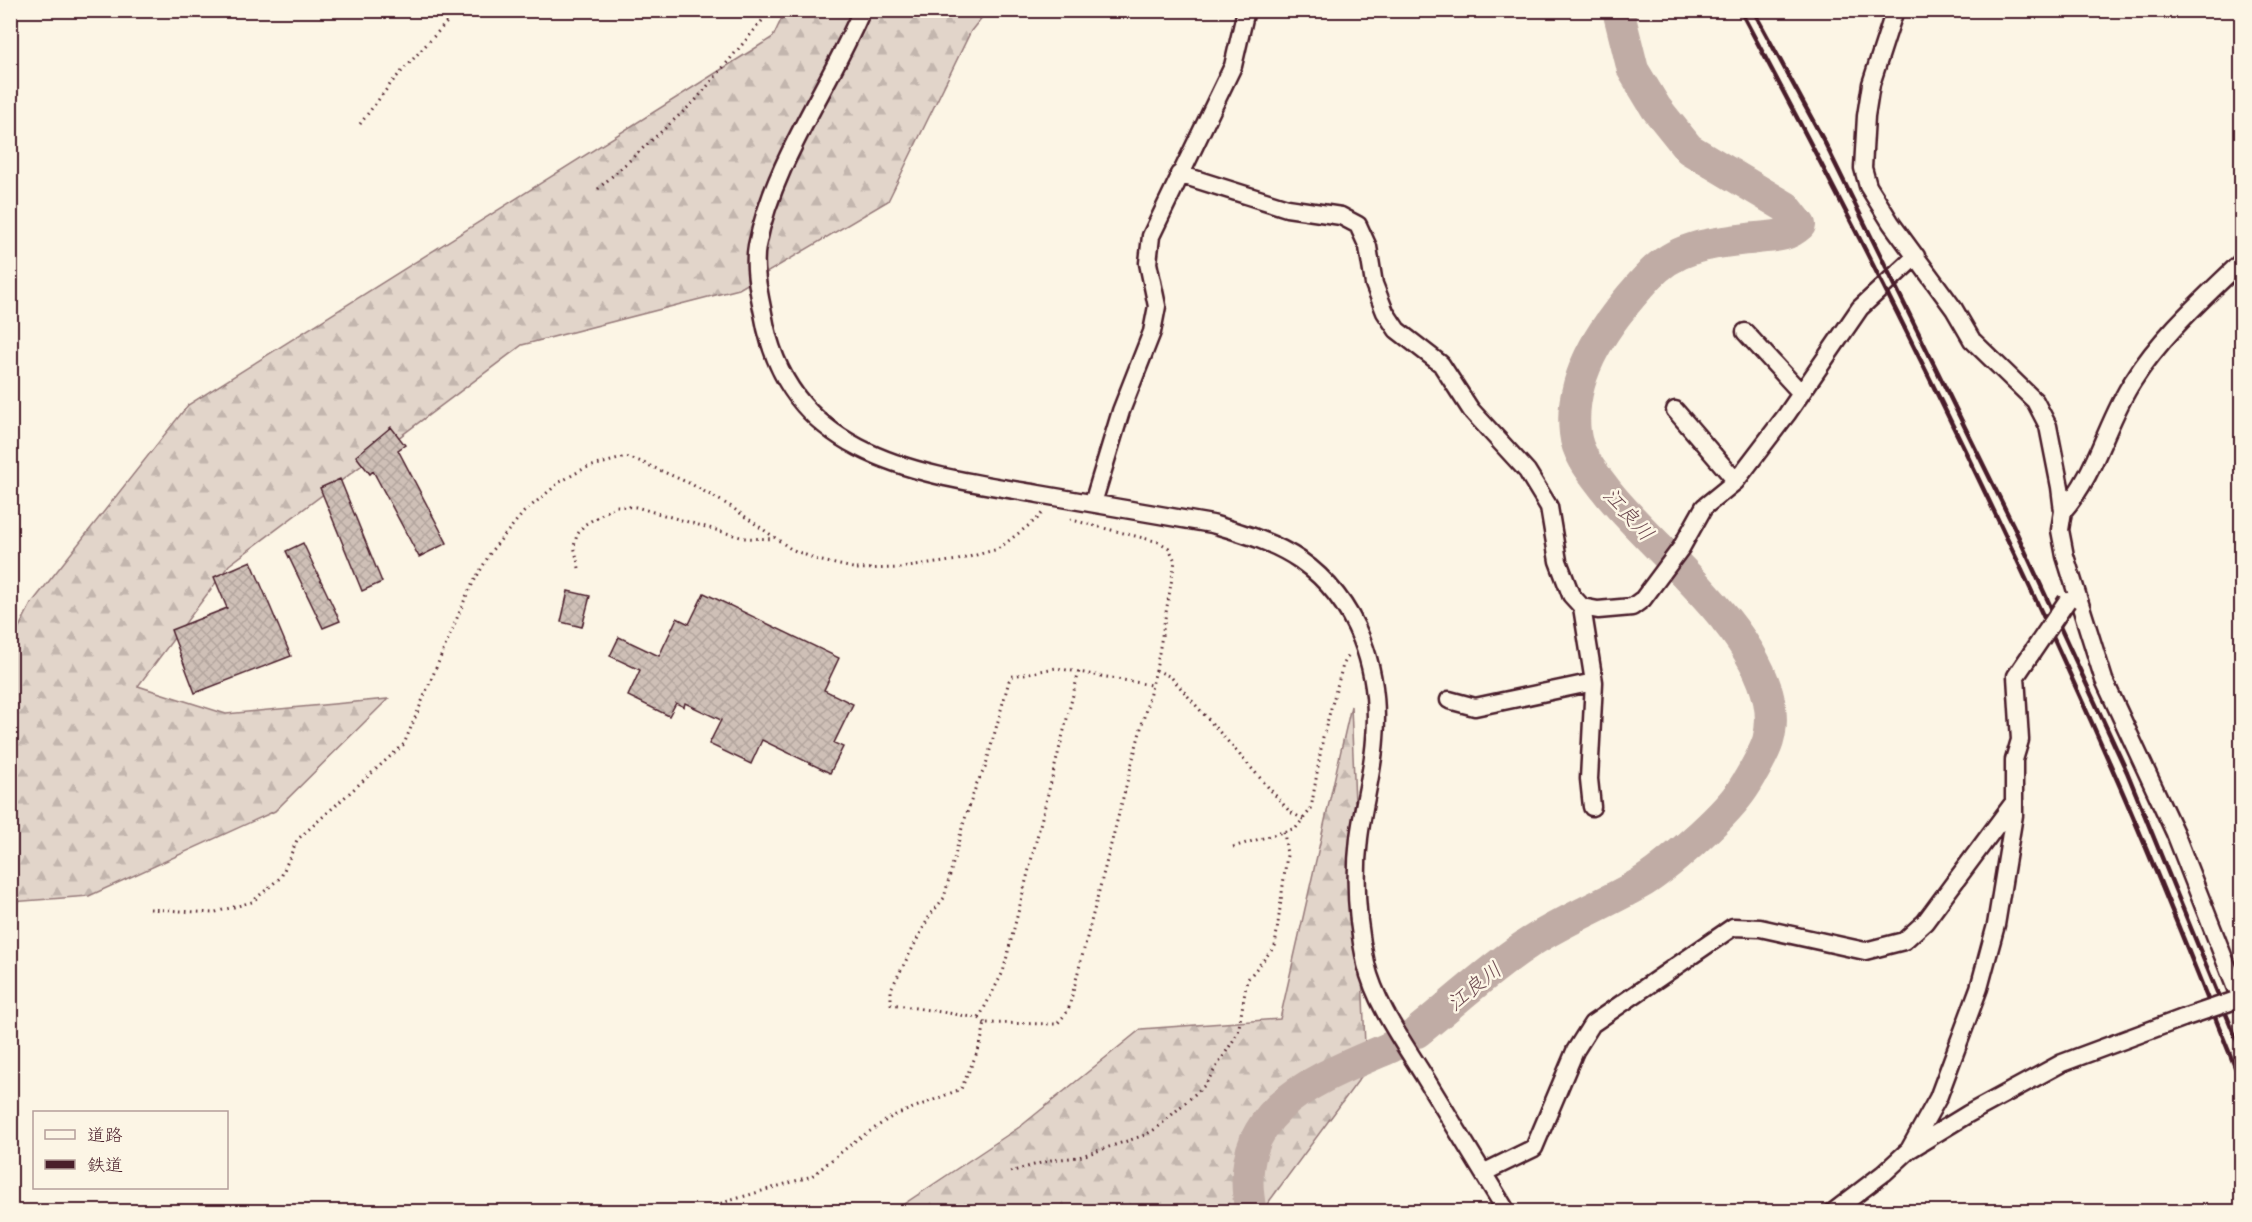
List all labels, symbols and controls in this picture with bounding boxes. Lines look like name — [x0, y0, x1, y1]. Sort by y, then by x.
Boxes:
water label: 江良川 — [1599, 482, 1659, 546]
water label: 江良川 — [1442, 956, 1506, 1016]
legend — [33, 1111, 228, 1189]
text: 道路 — [87, 1124, 123, 1146]
text: 鉄道 — [87, 1154, 123, 1176]

